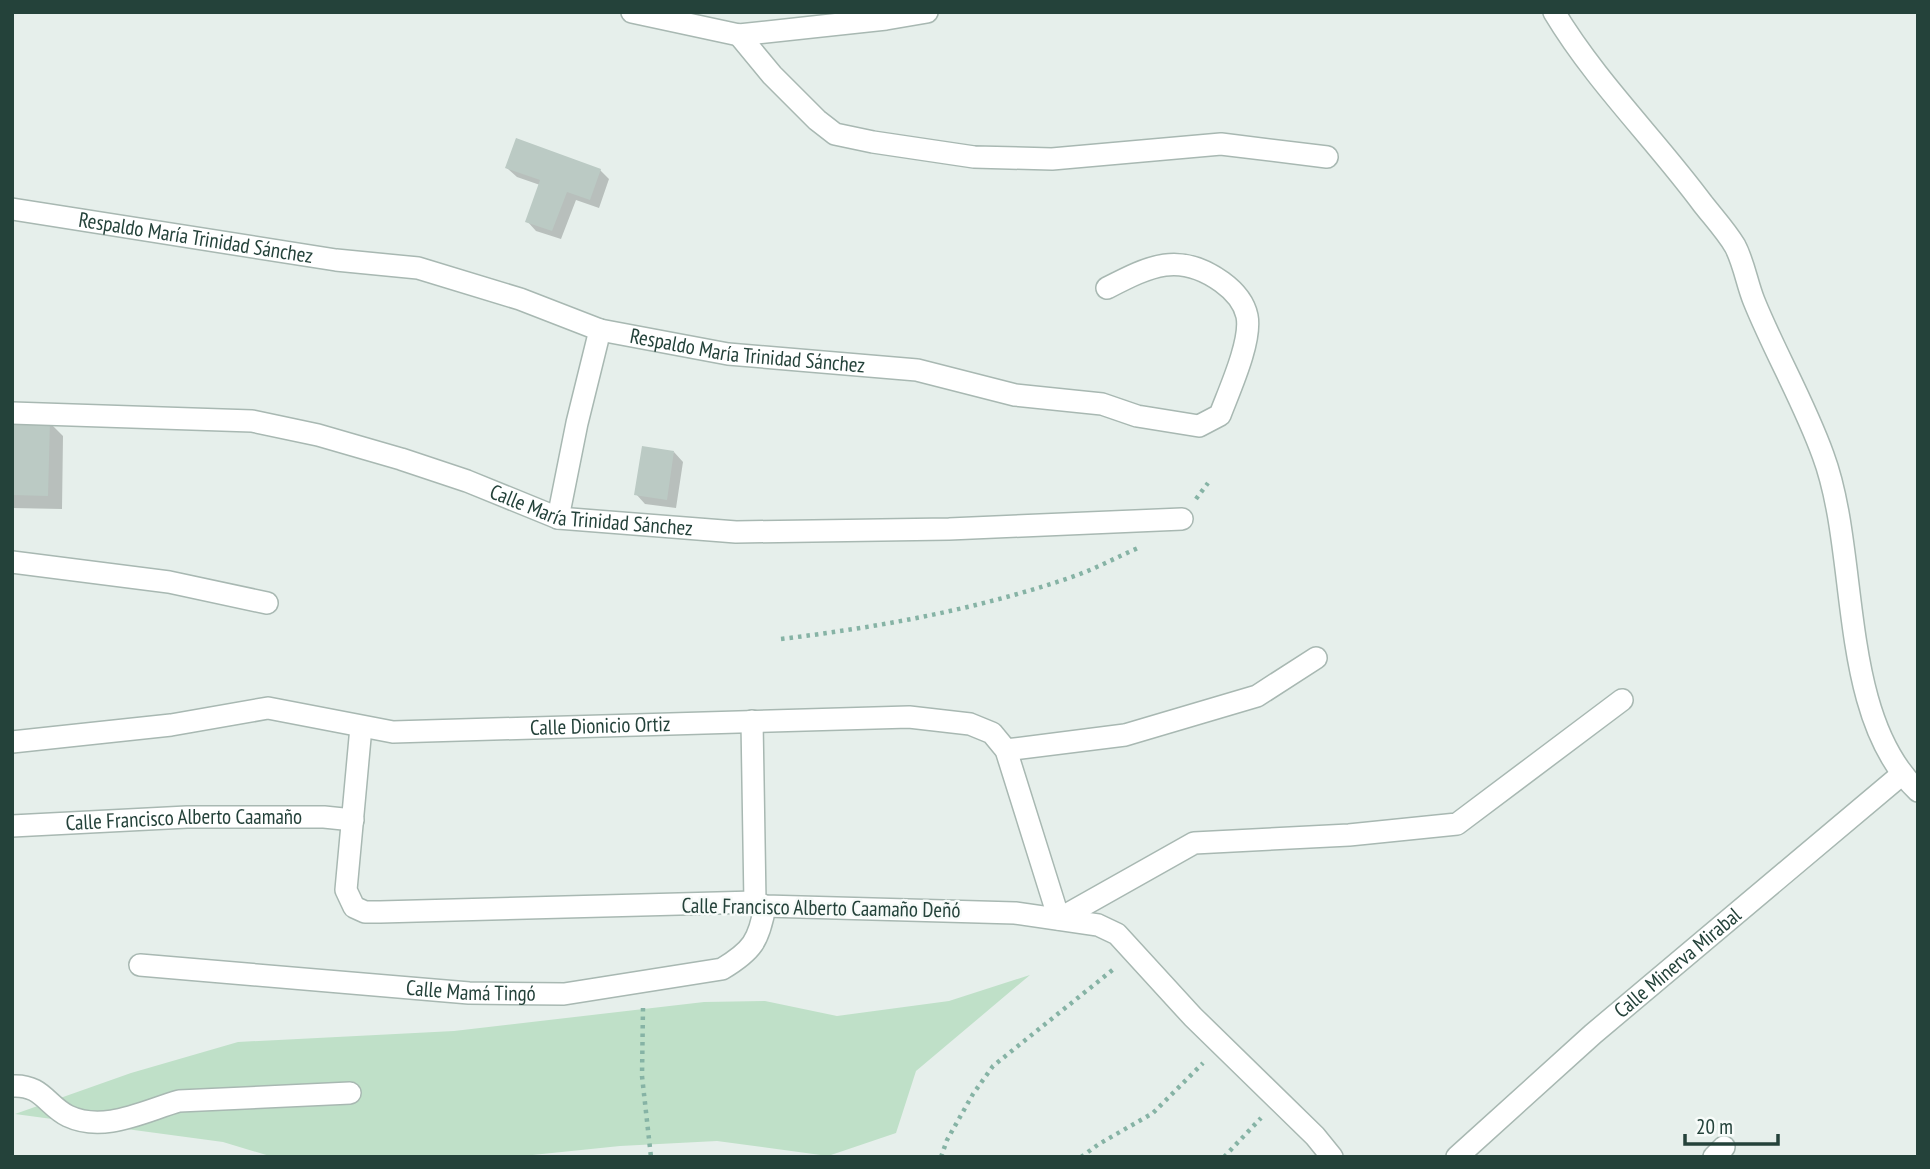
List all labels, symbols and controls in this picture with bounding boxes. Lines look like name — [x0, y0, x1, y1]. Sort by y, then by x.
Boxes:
street label: Respaldo María Trinidad Sánchez — [77, 206, 315, 269]
street label: Respaldo María Trinidad Sánchez — [628, 322, 866, 379]
street label: Calle María Trinidad Sánchez — [486, 478, 694, 542]
street label: Calle Dionicio Ortiz — [530, 710, 671, 741]
street label: Calle Francisco Alberto Caamaño — [65, 803, 302, 836]
street label: Calle Francisco Alberto Caamaño Deñó — [681, 892, 961, 923]
street label: Calle Minerva Mirabal — [1608, 901, 1747, 1024]
street label: Calle Mamá Tingó — [405, 974, 536, 1007]
scale bar — [1685, 1102, 1778, 1146]
text: 20 m — [1696, 1113, 1733, 1140]

